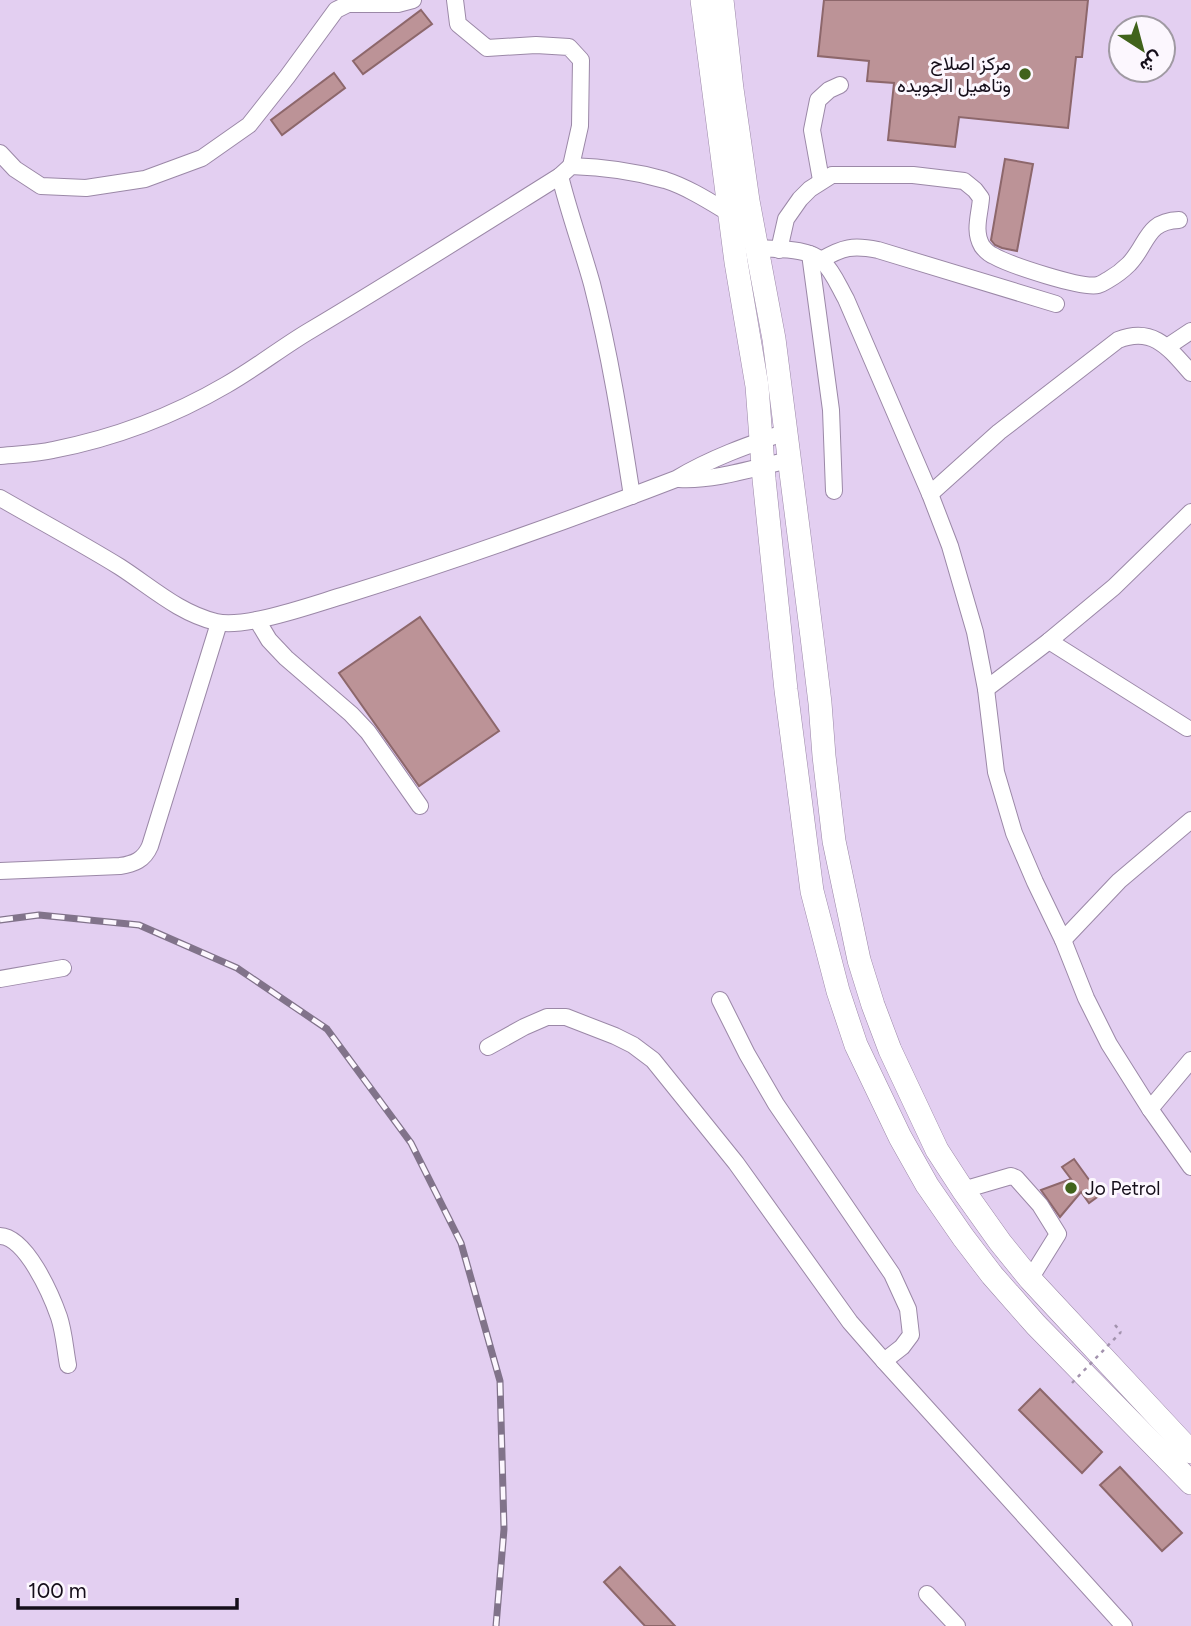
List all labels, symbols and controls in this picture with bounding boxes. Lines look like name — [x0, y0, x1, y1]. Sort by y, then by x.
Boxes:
north arrow — [1107, 14, 1177, 84]
text: ش — [1136, 46, 1168, 78]
place label: مركز اصلاح وتاهيل الجويده — [897, 52, 1011, 97]
marker: مركز اصلاح وتاهيل الجويده — [1017, 66, 1033, 82]
place label: Jo Petrol — [1085, 1177, 1161, 1200]
marker: Jo Petrol — [1063, 1180, 1079, 1196]
scale bar — [18, 1566, 236, 1610]
text: 100 m — [28, 1578, 87, 1603]

